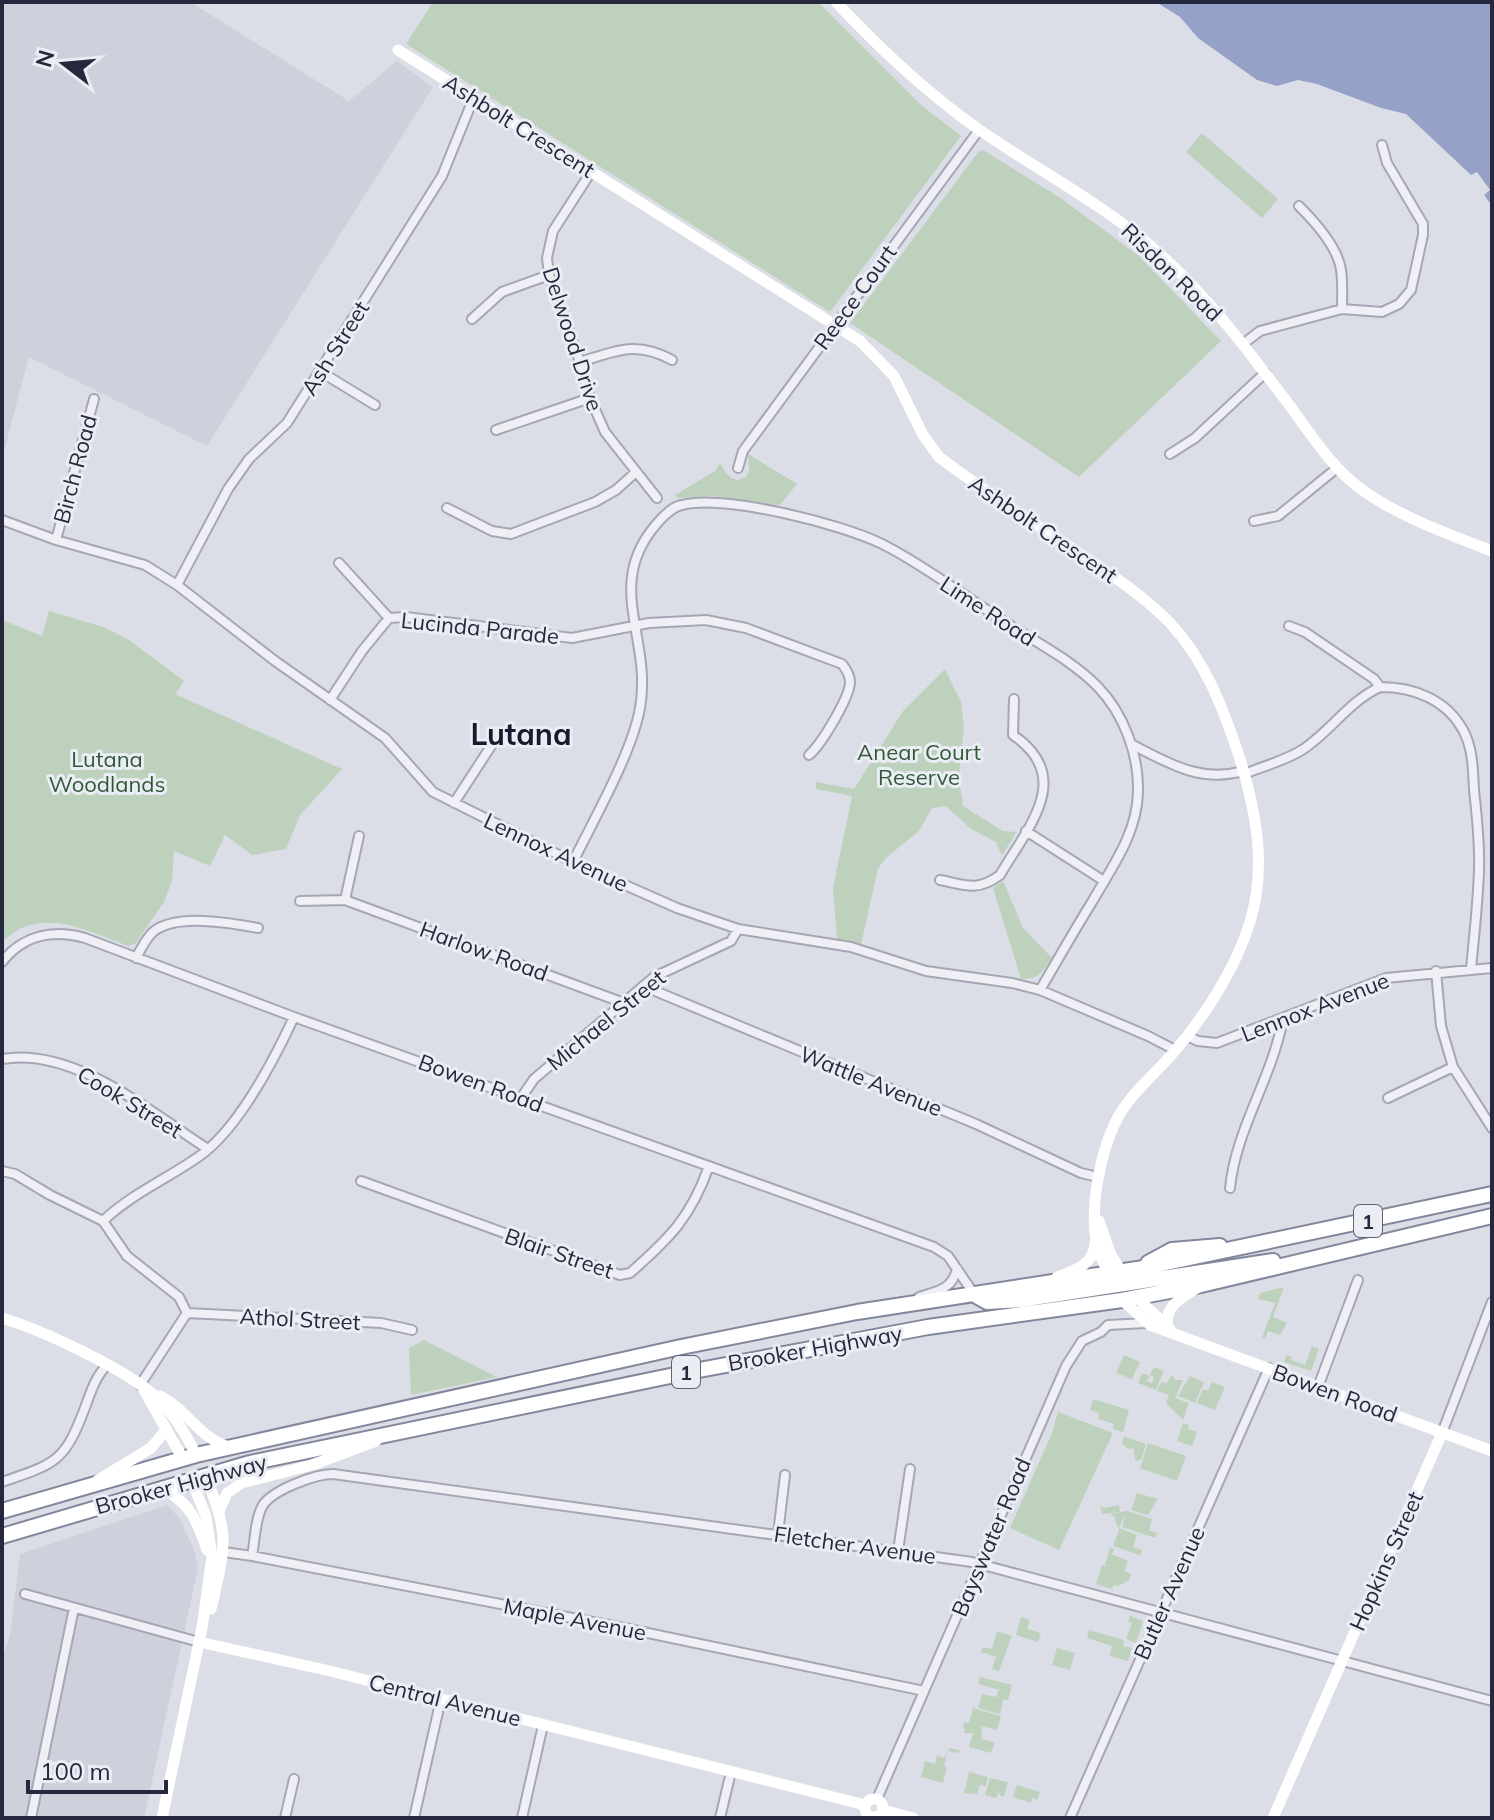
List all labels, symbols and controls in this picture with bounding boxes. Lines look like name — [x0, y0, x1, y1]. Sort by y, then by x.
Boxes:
north arrow — [24, 24, 104, 104]
text: N — [29, 47, 61, 70]
street label: Ashbolt Crescent — [438, 68, 600, 184]
street label: Risdon Road — [1116, 217, 1228, 327]
street label: Reece Court — [807, 239, 903, 355]
street label: Delwood Drive — [537, 263, 609, 415]
street label: Ash Street — [295, 295, 375, 401]
street label: Birch Road — [47, 412, 103, 526]
street label: Ashbolt Crescent — [963, 469, 1123, 589]
street label: Lime Road — [935, 570, 1041, 652]
street label: Lucinda Parade — [400, 606, 560, 650]
district label: Lutana — [470, 715, 572, 753]
park label: Anear Court Reserve — [857, 738, 981, 791]
park label: Lutana Woodlands — [49, 745, 165, 798]
street label: Lennox Avenue — [479, 806, 633, 898]
street label: Harlow Road — [416, 915, 552, 987]
street label: Michael Street — [541, 963, 671, 1076]
street label: Lennox Avenue — [1237, 966, 1393, 1048]
street label: Wattle Avenue — [796, 1040, 946, 1122]
street label: Bowen Road — [415, 1047, 547, 1119]
street label: Cook Street — [73, 1060, 188, 1144]
road number: 1 — [1354, 1205, 1382, 1237]
street label: Blair Street — [501, 1221, 617, 1285]
street label: Athol Street — [239, 1302, 361, 1336]
street label: Brooker Highway — [726, 1319, 905, 1377]
road number: 1 — [672, 1356, 700, 1388]
street label: Bowen Road — [1269, 1357, 1401, 1429]
street label: Brooker Highway — [92, 1448, 270, 1520]
street label: Bayswater Road — [945, 1454, 1037, 1620]
street label: Hopkins Street — [1343, 1487, 1429, 1635]
street label: Fletcher Avenue — [772, 1520, 938, 1570]
street label: Butler Avenue — [1127, 1522, 1211, 1664]
street label: Maple Avenue — [501, 1591, 649, 1647]
street label: Central Avenue — [366, 1668, 524, 1732]
scale bar — [28, 1744, 166, 1794]
text: 100 m — [40, 1756, 111, 1786]

